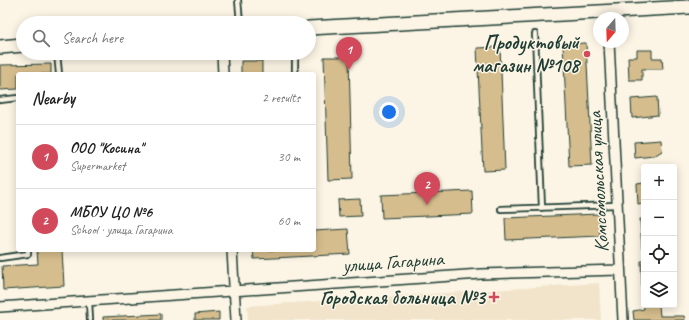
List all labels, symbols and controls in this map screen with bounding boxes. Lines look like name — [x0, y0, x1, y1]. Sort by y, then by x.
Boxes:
north arrow — [593, 12, 629, 48]
search box — [16, 16, 316, 60]
icon: search — [30, 27, 52, 49]
text: Search here — [62, 29, 123, 48]
place label: Продуктовый магазин №108 — [472, 30, 582, 78]
pin: 1 — [336, 37, 362, 70]
marker: Продуктовый магазин №108 — [582, 49, 592, 59]
text: Nearby — [32, 88, 75, 109]
text: 2 results — [262, 90, 300, 106]
your location — [379, 102, 399, 122]
street label: Комсомольская улица — [582, 109, 614, 253]
text: ООО "Косина" — [70, 139, 143, 158]
text: 1 — [42, 149, 48, 165]
text: 30 m — [278, 149, 300, 165]
text: Supermarket — [70, 158, 125, 174]
map controls — [641, 164, 677, 308]
button: + — [641, 164, 677, 200]
pin: 2 — [414, 172, 440, 205]
button: − — [641, 200, 677, 236]
text: МБОУ ЦО №6 — [70, 203, 152, 222]
text: 2 — [42, 213, 48, 229]
text: 60 m — [278, 213, 300, 229]
text: School · улица Гагарина — [70, 222, 173, 238]
button: locate — [641, 236, 677, 272]
street label: улица Гагарина — [341, 246, 446, 278]
button: layers — [641, 272, 677, 308]
place label: Городская больница №3 — [320, 285, 487, 310]
marker: Городская больница №3 — [488, 291, 500, 303]

